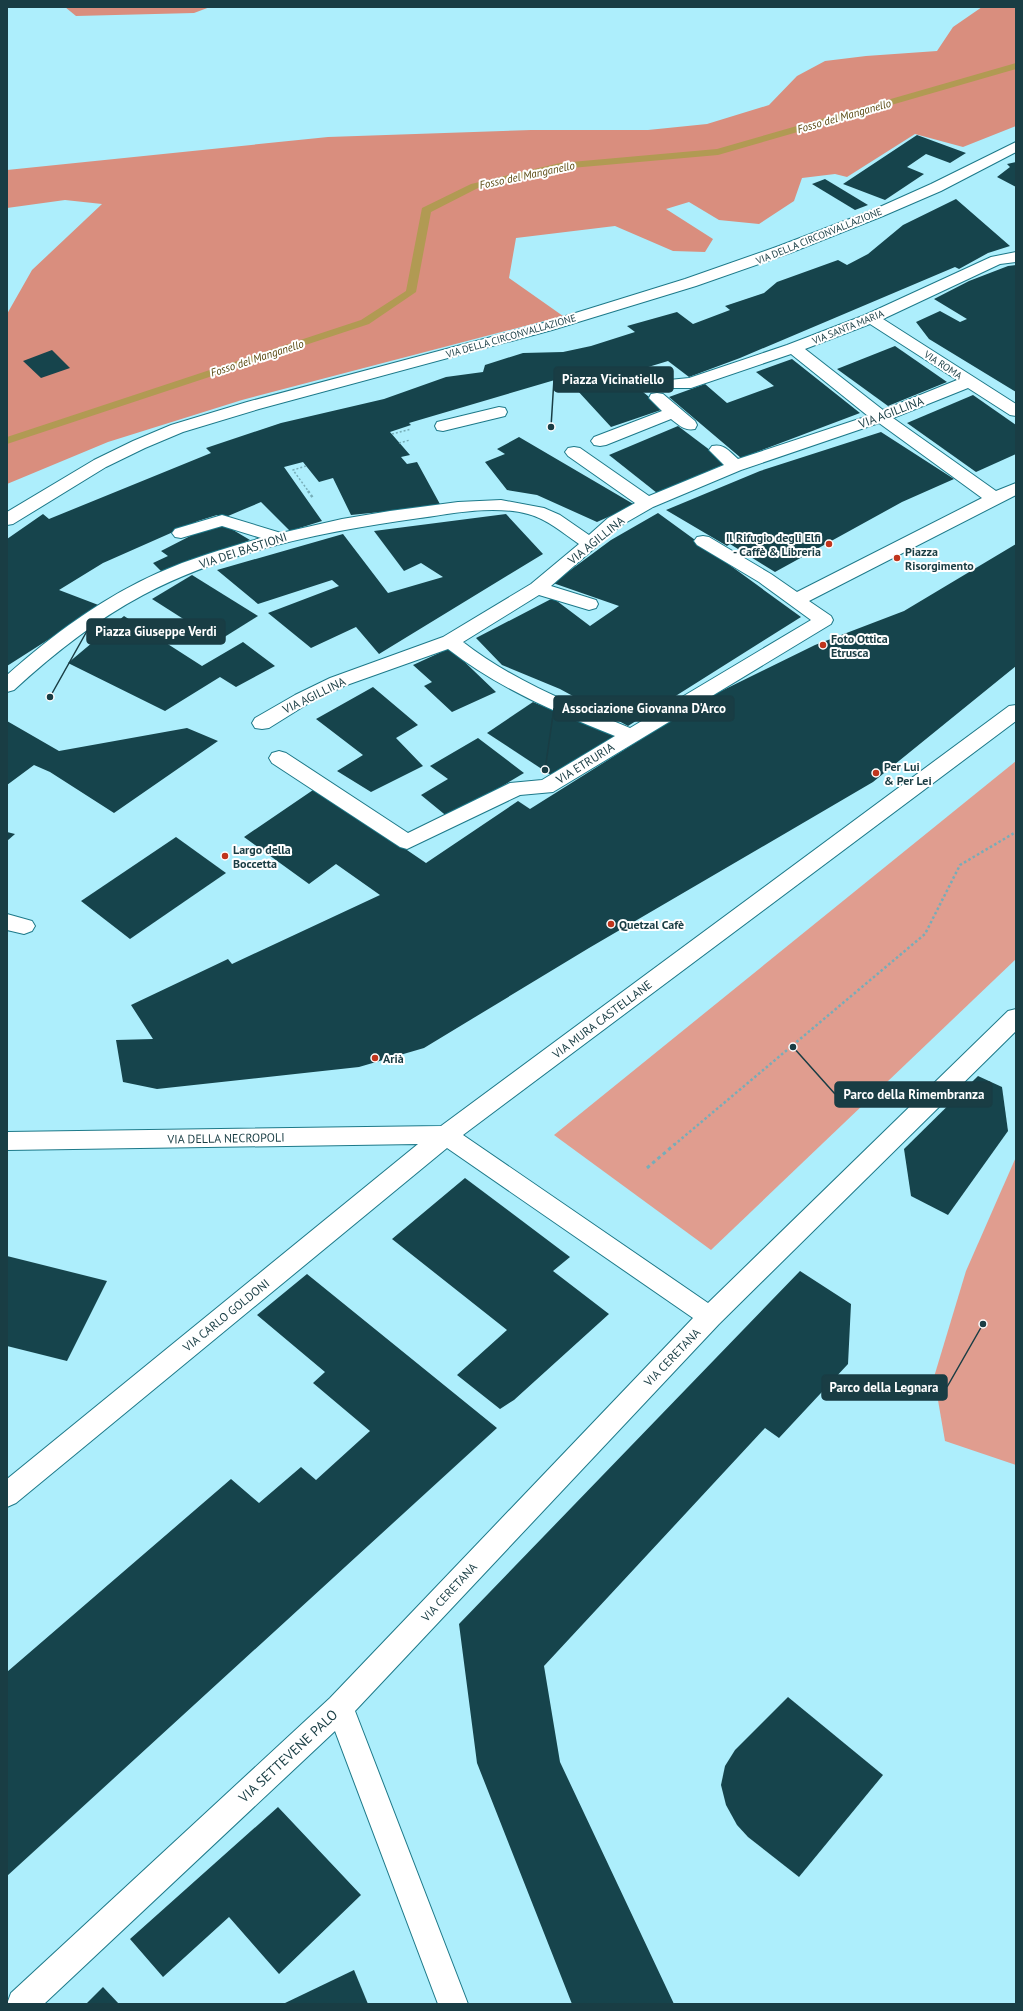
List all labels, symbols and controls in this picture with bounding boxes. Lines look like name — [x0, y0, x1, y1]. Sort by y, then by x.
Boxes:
water label: Fosso del Manganello — [795, 96, 893, 136]
water label: Fosso del Manganello — [478, 158, 577, 192]
street label: VIA DELLA CIRCONVALLAZIONE — [753, 205, 884, 268]
street label: VIA SANTA MARIA — [809, 307, 886, 348]
street label: VIA DELLA CIRCONVALLAZIONE — [443, 311, 578, 361]
water label: Fosso del Manganello — [209, 336, 306, 380]
street label: VIA ROMA — [921, 347, 965, 382]
callout: Piazza Vicinatiello — [554, 367, 673, 392]
text: Piazza Vicinatiello — [562, 371, 664, 388]
street label: VIA AGILLINA — [856, 393, 926, 432]
street label: VIA AGILLINA — [564, 513, 627, 568]
street label: VIA DEI BASTIONI — [196, 529, 289, 572]
place label: Il Rifugio degli Elfi - Caffè & Libreria — [726, 530, 821, 559]
marker: Il Rifugio degli Elfi - Caffè & Libreria — [824, 539, 834, 549]
place label: Piazza Risorgimento — [905, 544, 974, 573]
marker: Piazza Risorgimento — [892, 553, 902, 563]
callout: Piazza Giuseppe Verdi — [87, 619, 225, 644]
text: Piazza Giuseppe Verdi — [95, 623, 217, 640]
place label: Foto Ottica Etrusca — [831, 631, 888, 660]
marker: Foto Ottica Etrusca — [818, 640, 828, 650]
street label: VIA AGILLINA — [279, 673, 348, 717]
callout: Associazione Giovanna D'Arco — [554, 696, 734, 721]
text: Associazione Giovanna D'Arco — [562, 700, 726, 717]
street label: VIA ETRURIA — [552, 739, 617, 787]
place label: Per Lui & Per Lei — [884, 759, 932, 788]
marker: Per Lui & Per Lei — [871, 768, 881, 778]
place label: Largo della Boccetta — [233, 842, 291, 871]
marker: Largo della Boccetta — [220, 851, 230, 861]
place label: Quetzal Cafè — [619, 917, 684, 932]
marker: Quetzal Cafè — [606, 919, 616, 929]
street label: VIA MURA CASTELLANE — [548, 977, 655, 1062]
place label: Arià — [383, 1051, 404, 1066]
marker: Arià — [370, 1053, 380, 1063]
callout: Parco della Rimembranza — [835, 1082, 992, 1107]
text: Parco della Rimembranza — [843, 1086, 985, 1103]
street label: VIA DELLA NECROPOLI — [166, 1129, 285, 1147]
street label: VIA CARLO GOLDONI — [179, 1276, 272, 1355]
street label: VIA CERETANA — [640, 1325, 703, 1390]
callout: Parco della Legnara — [822, 1375, 947, 1400]
text: Parco della Legnara — [829, 1379, 939, 1396]
street label: VIA CERETANA — [417, 1560, 480, 1625]
street label: VIA SETTEVENE PALO — [234, 1705, 341, 1807]

